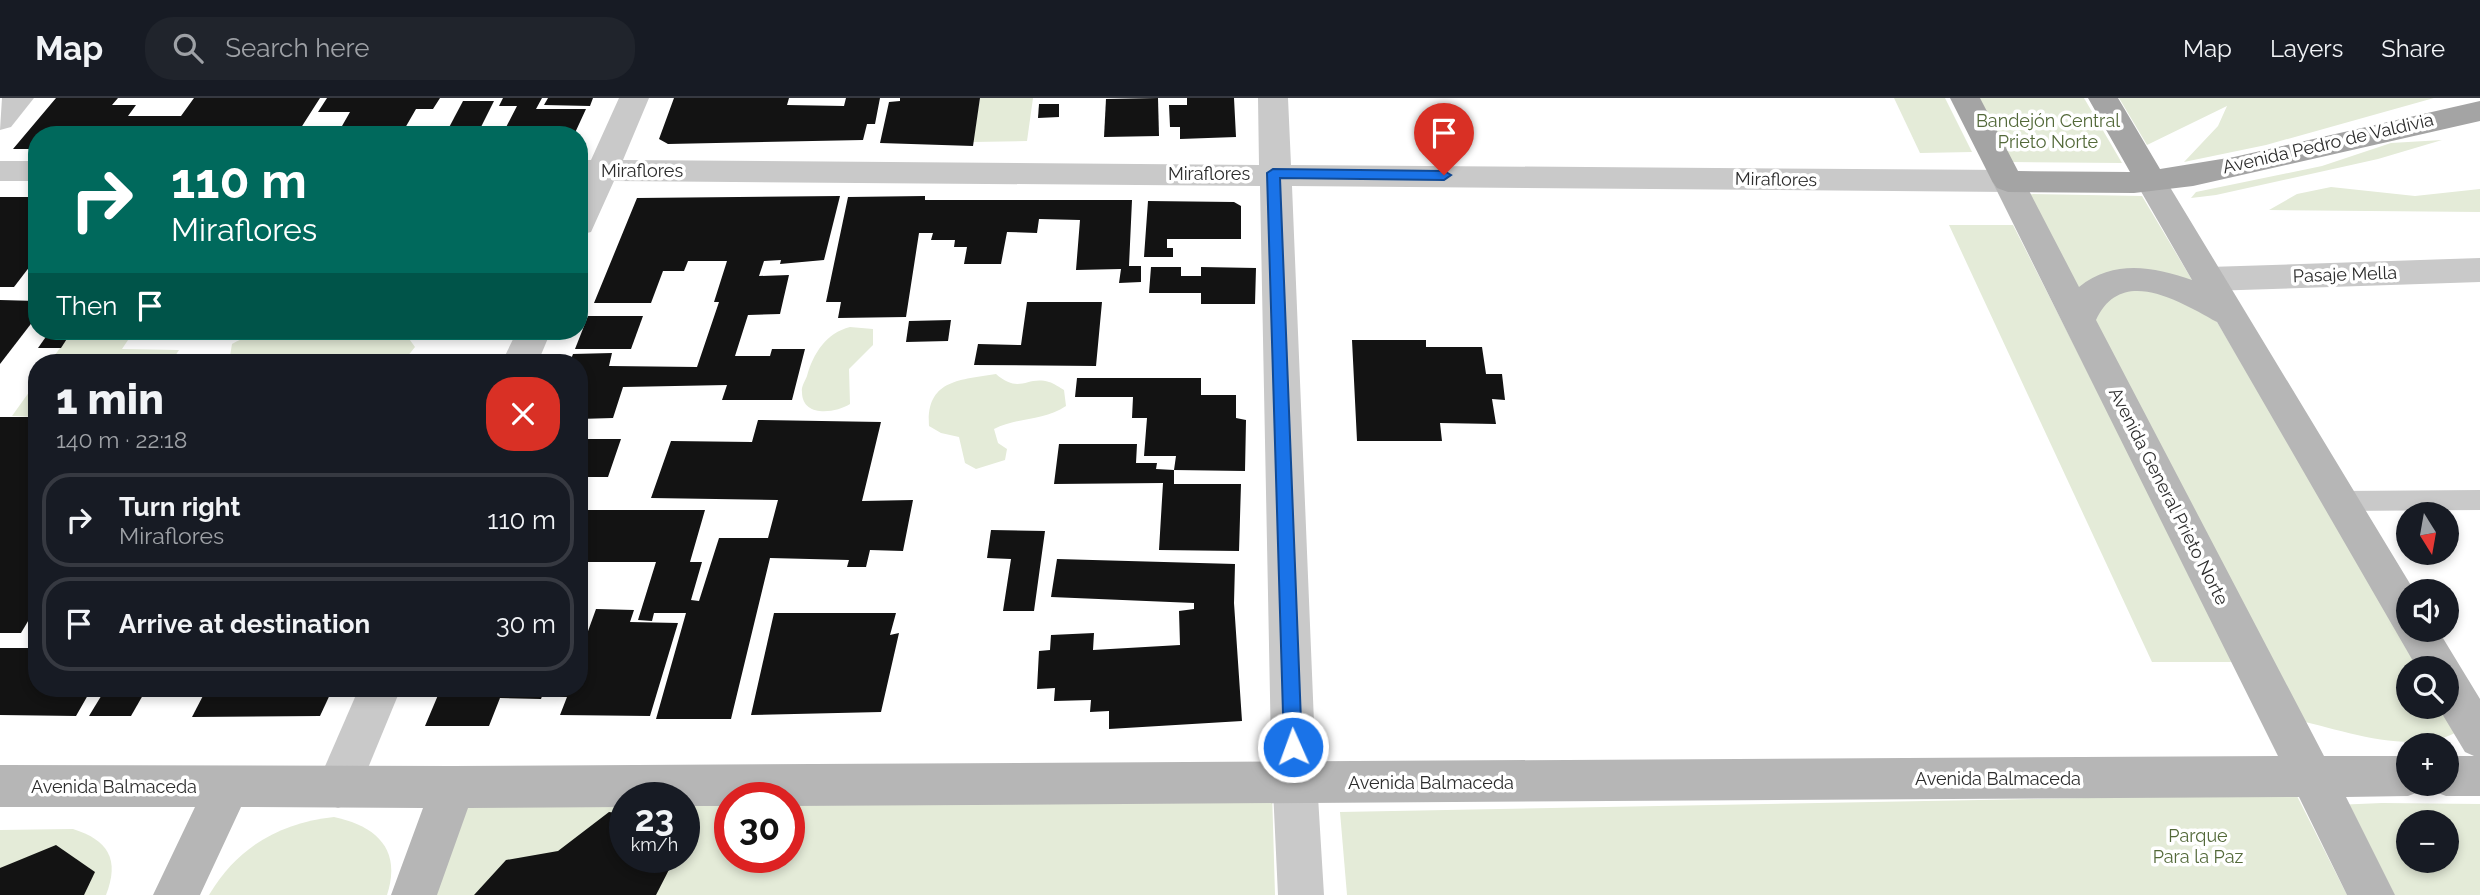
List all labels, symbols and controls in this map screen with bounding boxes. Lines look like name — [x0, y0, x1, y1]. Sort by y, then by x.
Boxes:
search box — [145, 17, 635, 80]
text: Map — [35, 29, 103, 68]
icon: search — [169, 29, 207, 67]
text: Search here — [225, 33, 370, 63]
text: Map — [2183, 34, 2232, 63]
text: Layers — [2270, 34, 2343, 63]
text: Share — [2381, 34, 2445, 63]
pin — [1414, 103, 1474, 175]
street label: Avenida Pedro de Valdivia — [2221, 109, 2435, 177]
park label: Bandejón Central Prieto Norte — [1976, 110, 2120, 152]
icon: arrive — [1425, 114, 1463, 152]
text: 110 m — [171, 152, 307, 209]
icon: right — [56, 154, 147, 245]
street label: Miraflores — [601, 160, 683, 181]
street label: Miraflores — [1168, 163, 1250, 184]
street label: Miraflores — [1735, 168, 1818, 190]
text: Miraflores — [171, 211, 317, 248]
street label: Pasaje Mella — [2292, 262, 2398, 286]
icon: arrive — [131, 287, 169, 325]
text: Then — [56, 291, 117, 321]
text: 1 min — [56, 375, 164, 424]
button: close — [486, 377, 560, 451]
street label: Avenida General Prieto Norte — [2105, 384, 2233, 609]
text: 140 m · 22:18 — [56, 426, 187, 453]
text: Turn right — [119, 492, 240, 522]
icon: right — [60, 501, 98, 539]
north arrow — [2396, 502, 2459, 565]
map controls — [2396, 502, 2459, 873]
text: 110 m — [487, 505, 556, 535]
text: Miraflores — [119, 522, 224, 549]
button: sound — [2396, 579, 2459, 642]
icon: arrive — [60, 605, 98, 643]
text: Arrive at destination — [119, 609, 370, 639]
text: 30 m — [496, 609, 556, 639]
button: search — [2396, 656, 2459, 719]
position arrow — [1256, 710, 1330, 784]
button: + — [2396, 733, 2459, 796]
street label: Avenida Balmaceda — [1915, 768, 2081, 789]
street label: Avenida Balmaceda — [1348, 772, 1514, 793]
street label: Avenida Balmaceda — [31, 776, 197, 797]
speed limit sign: 30 — [714, 782, 805, 873]
text: 23 — [635, 798, 674, 839]
button: − — [2396, 810, 2459, 873]
park label: Parque Para la Paz — [2153, 825, 2243, 867]
text: km/h — [631, 834, 678, 855]

